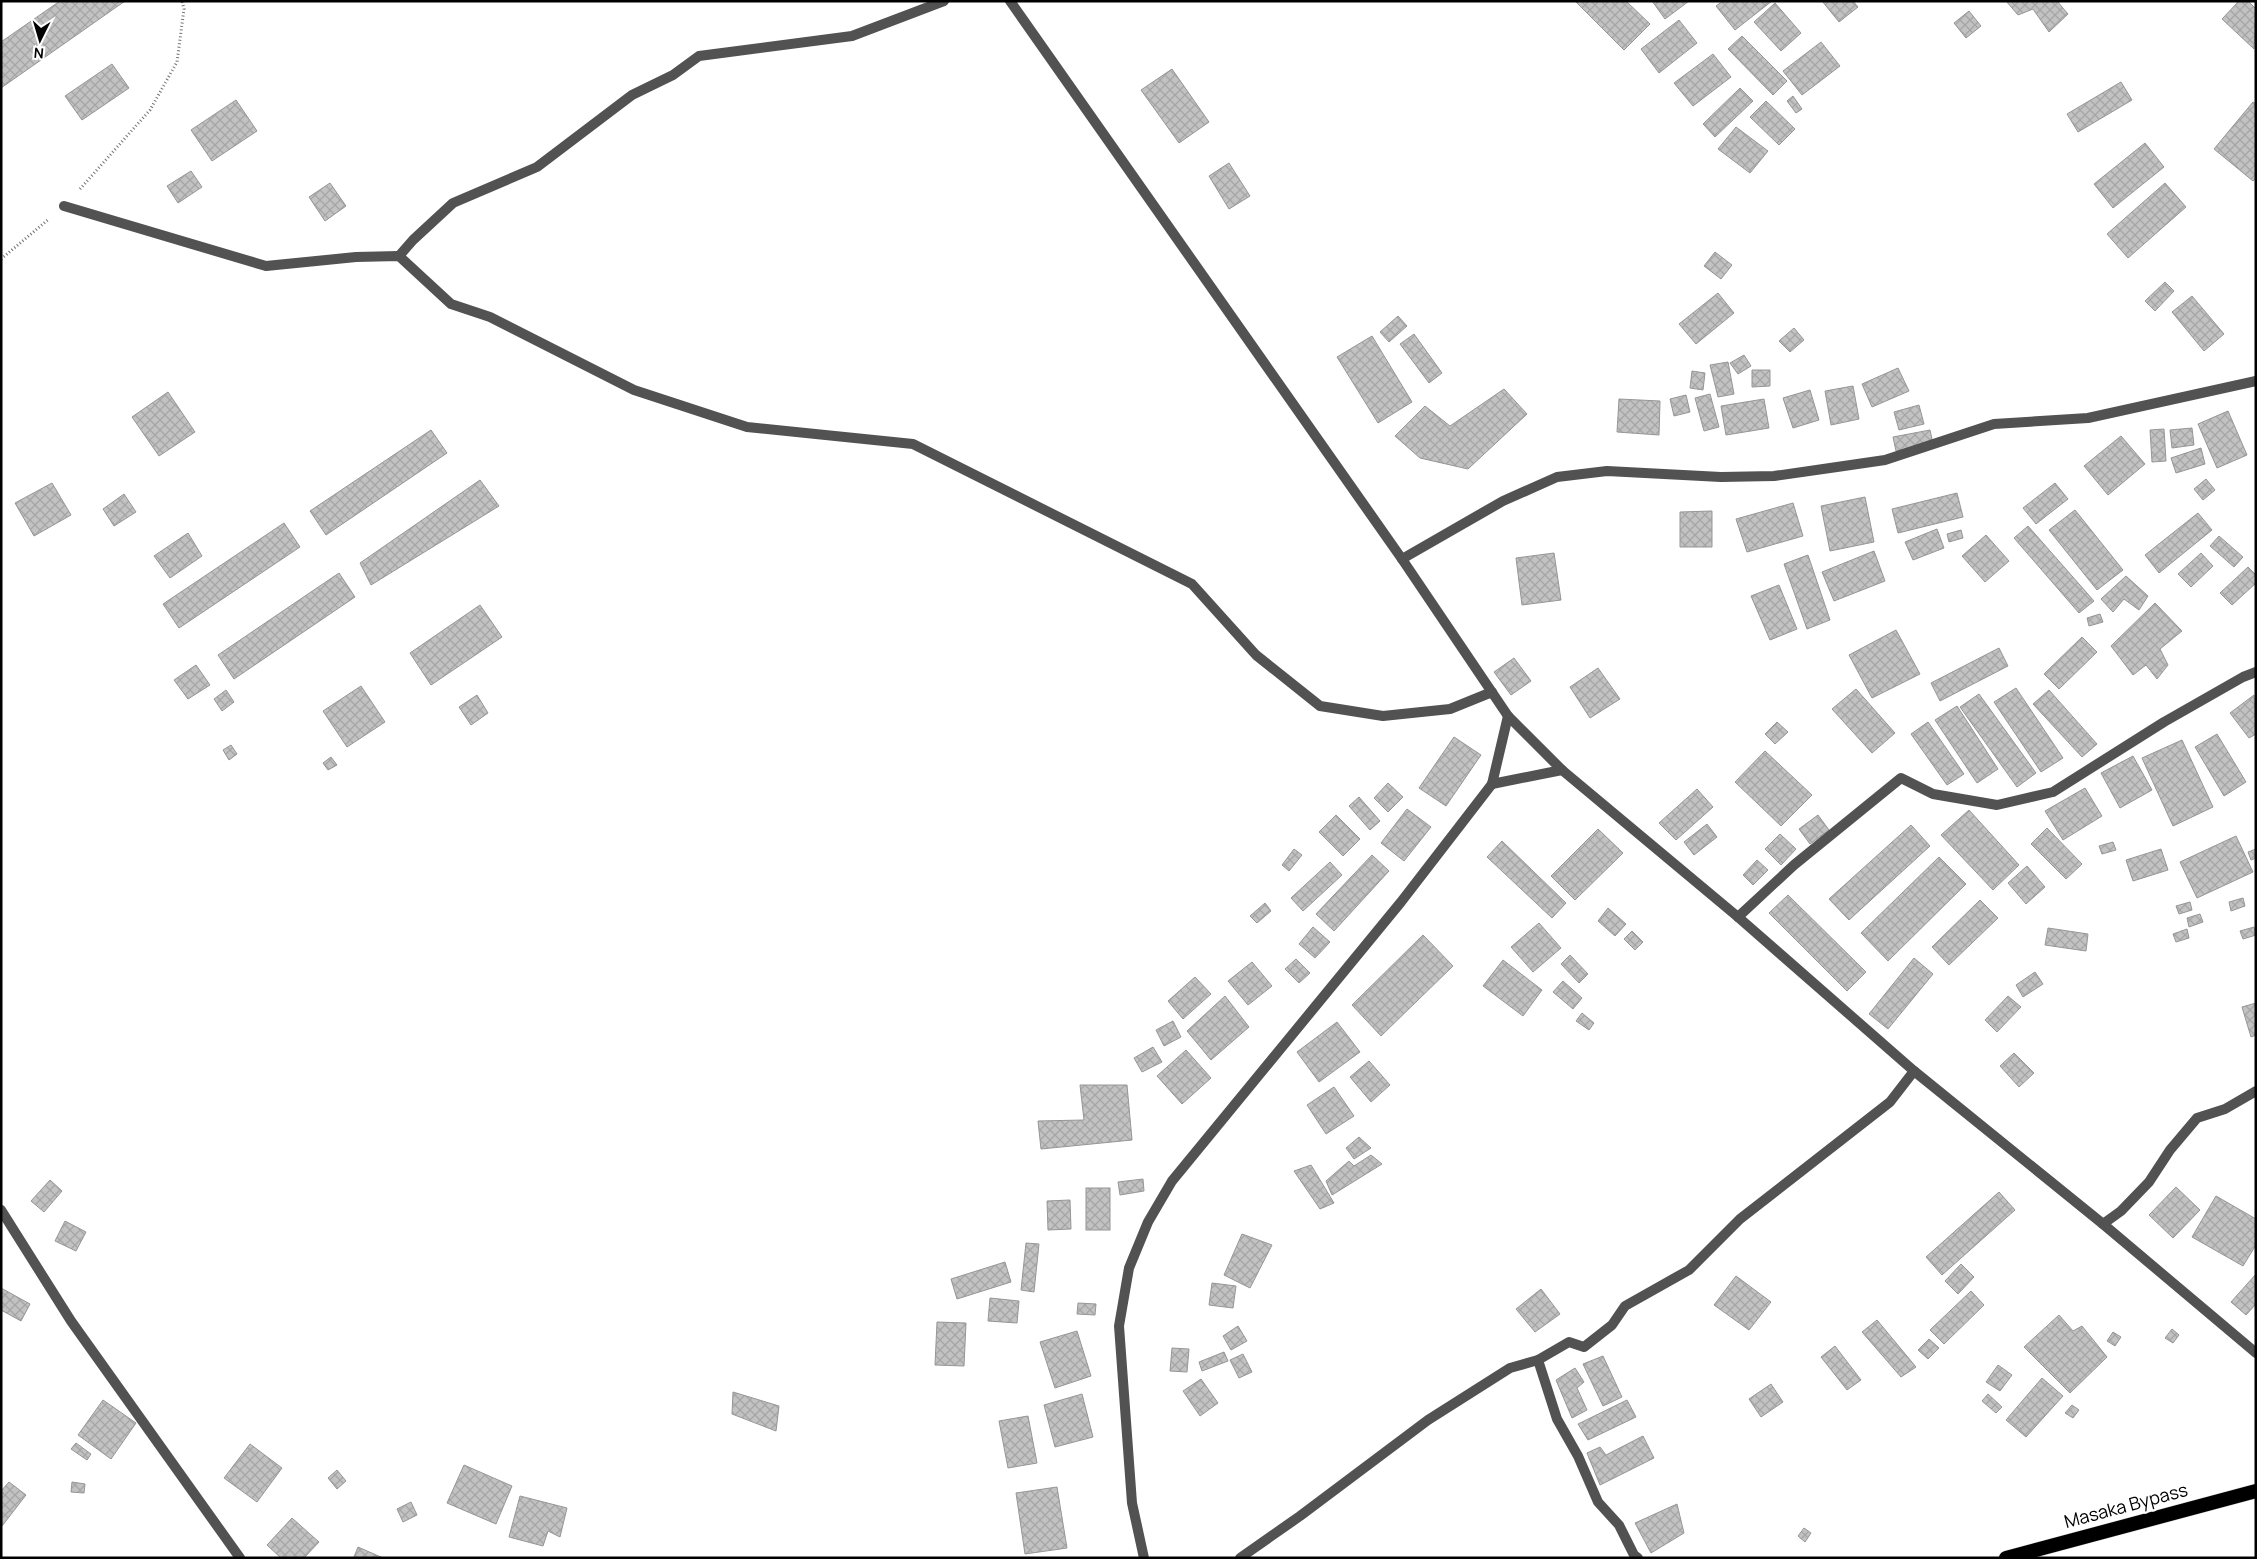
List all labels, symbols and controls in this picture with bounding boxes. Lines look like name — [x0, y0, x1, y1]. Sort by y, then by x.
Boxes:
north arrow — [15, 15, 65, 65]
text: N — [33, 44, 45, 63]
street label: Masaka Bypass — [2061, 1477, 2190, 1533]

